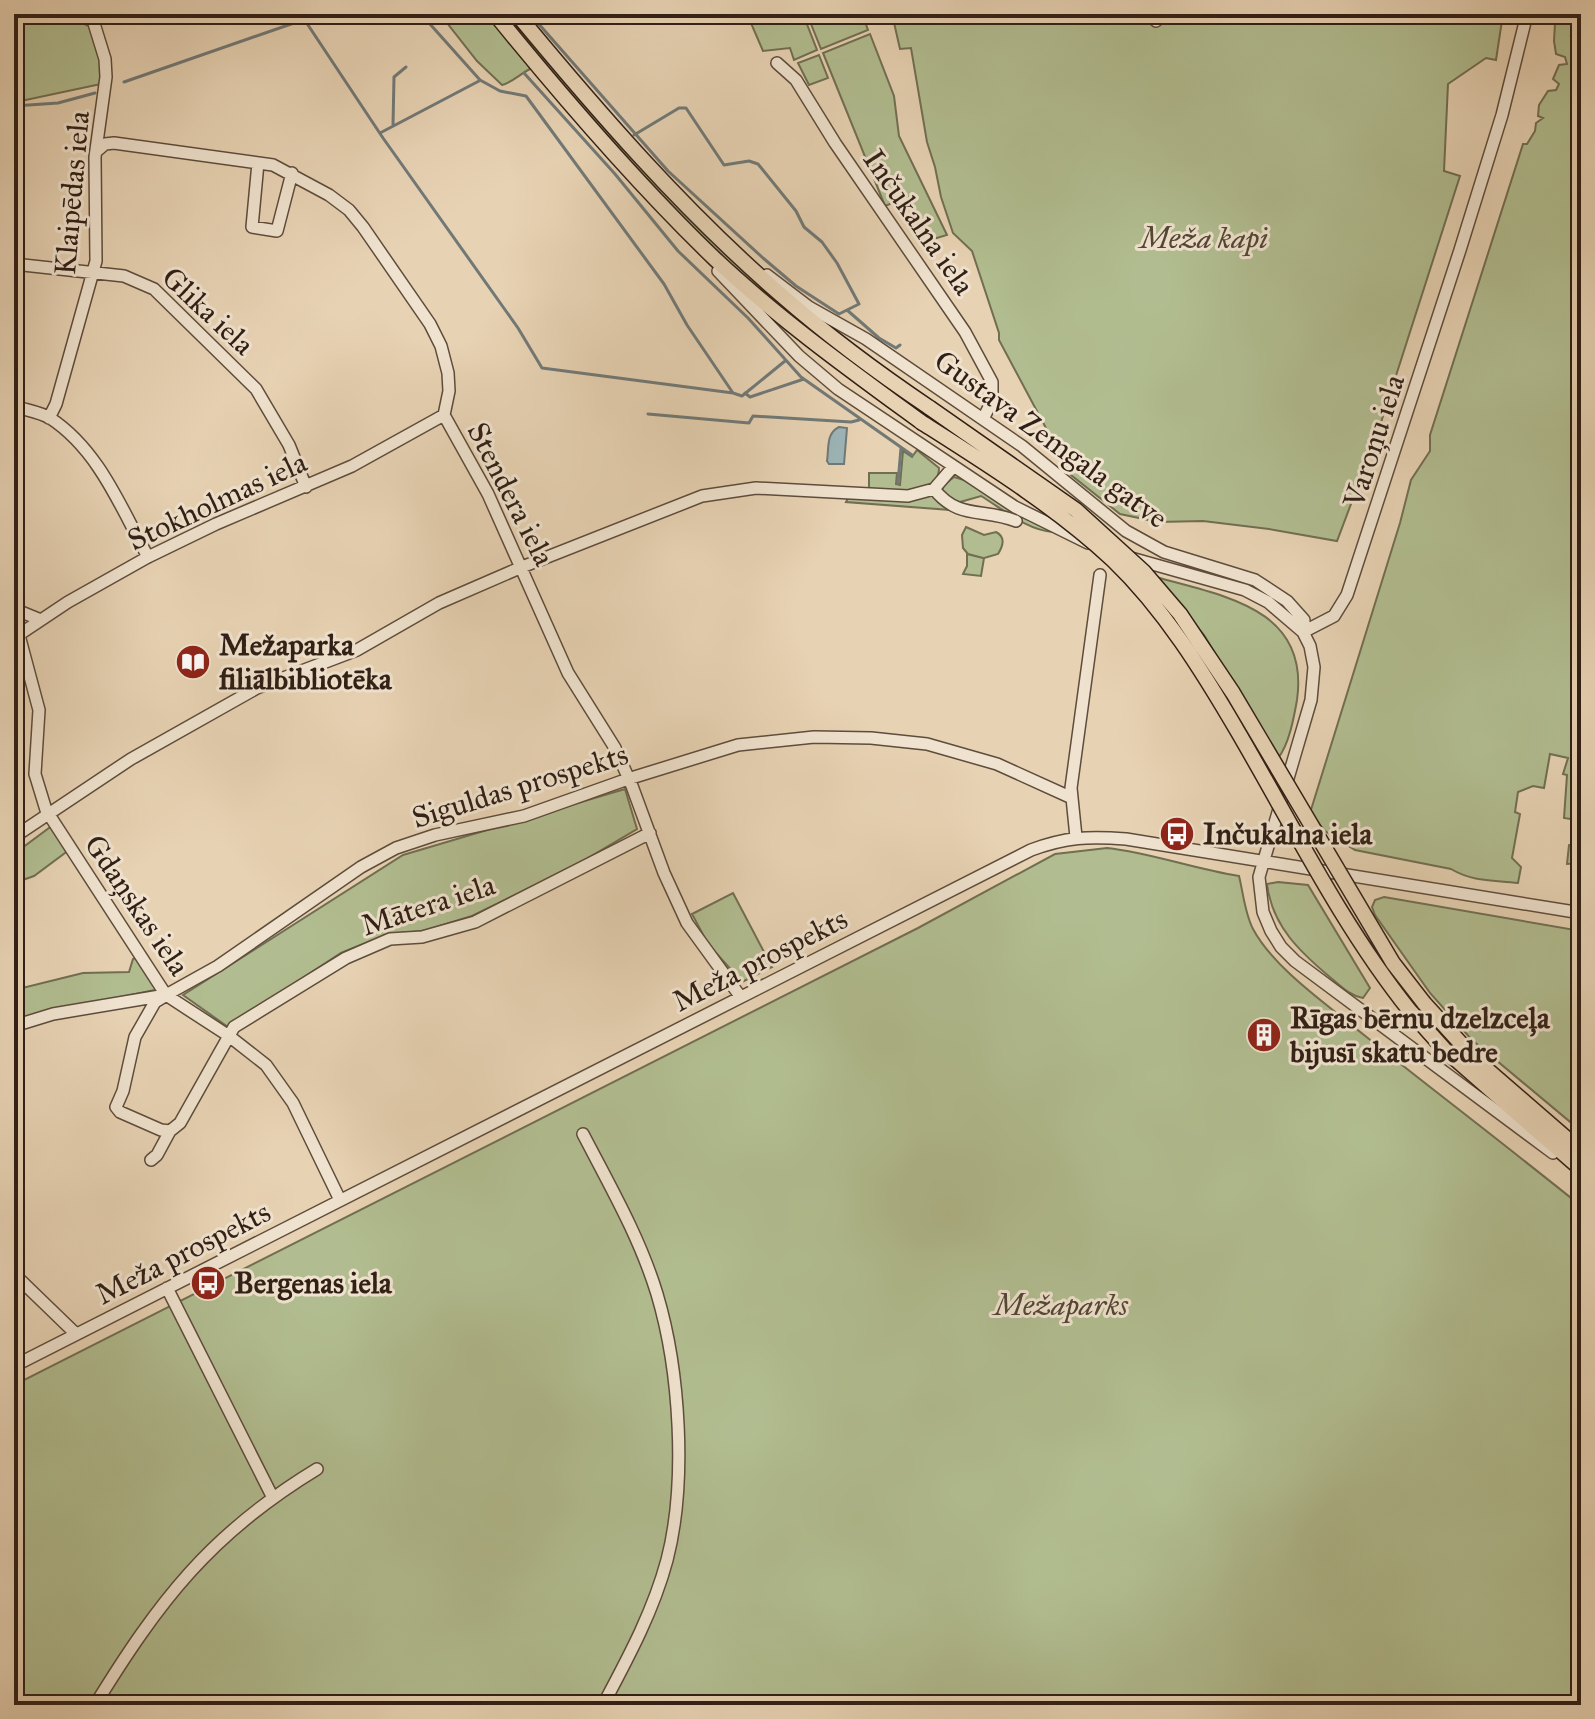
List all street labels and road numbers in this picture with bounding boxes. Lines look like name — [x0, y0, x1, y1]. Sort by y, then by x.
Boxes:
street label: Klaipēdas iela — [47, 109, 97, 276]
street label: Inčukalna iela — [856, 142, 982, 302]
street label: Glika iela — [154, 259, 262, 363]
street label: Gustava Zemgala gatve — [927, 342, 1175, 536]
street label: Varoņu iela — [1335, 370, 1412, 513]
street label: Stendera iela — [460, 416, 563, 572]
street label: Stokholmas iela — [122, 444, 313, 558]
street label: Siguldas prospekts — [408, 736, 632, 836]
street label: Gdaņskas iela — [77, 828, 197, 983]
street label: Mātera iela — [357, 866, 500, 944]
street label: Meža prospekts — [667, 901, 853, 1019]
street label: Meža prospekts — [90, 1194, 276, 1312]

